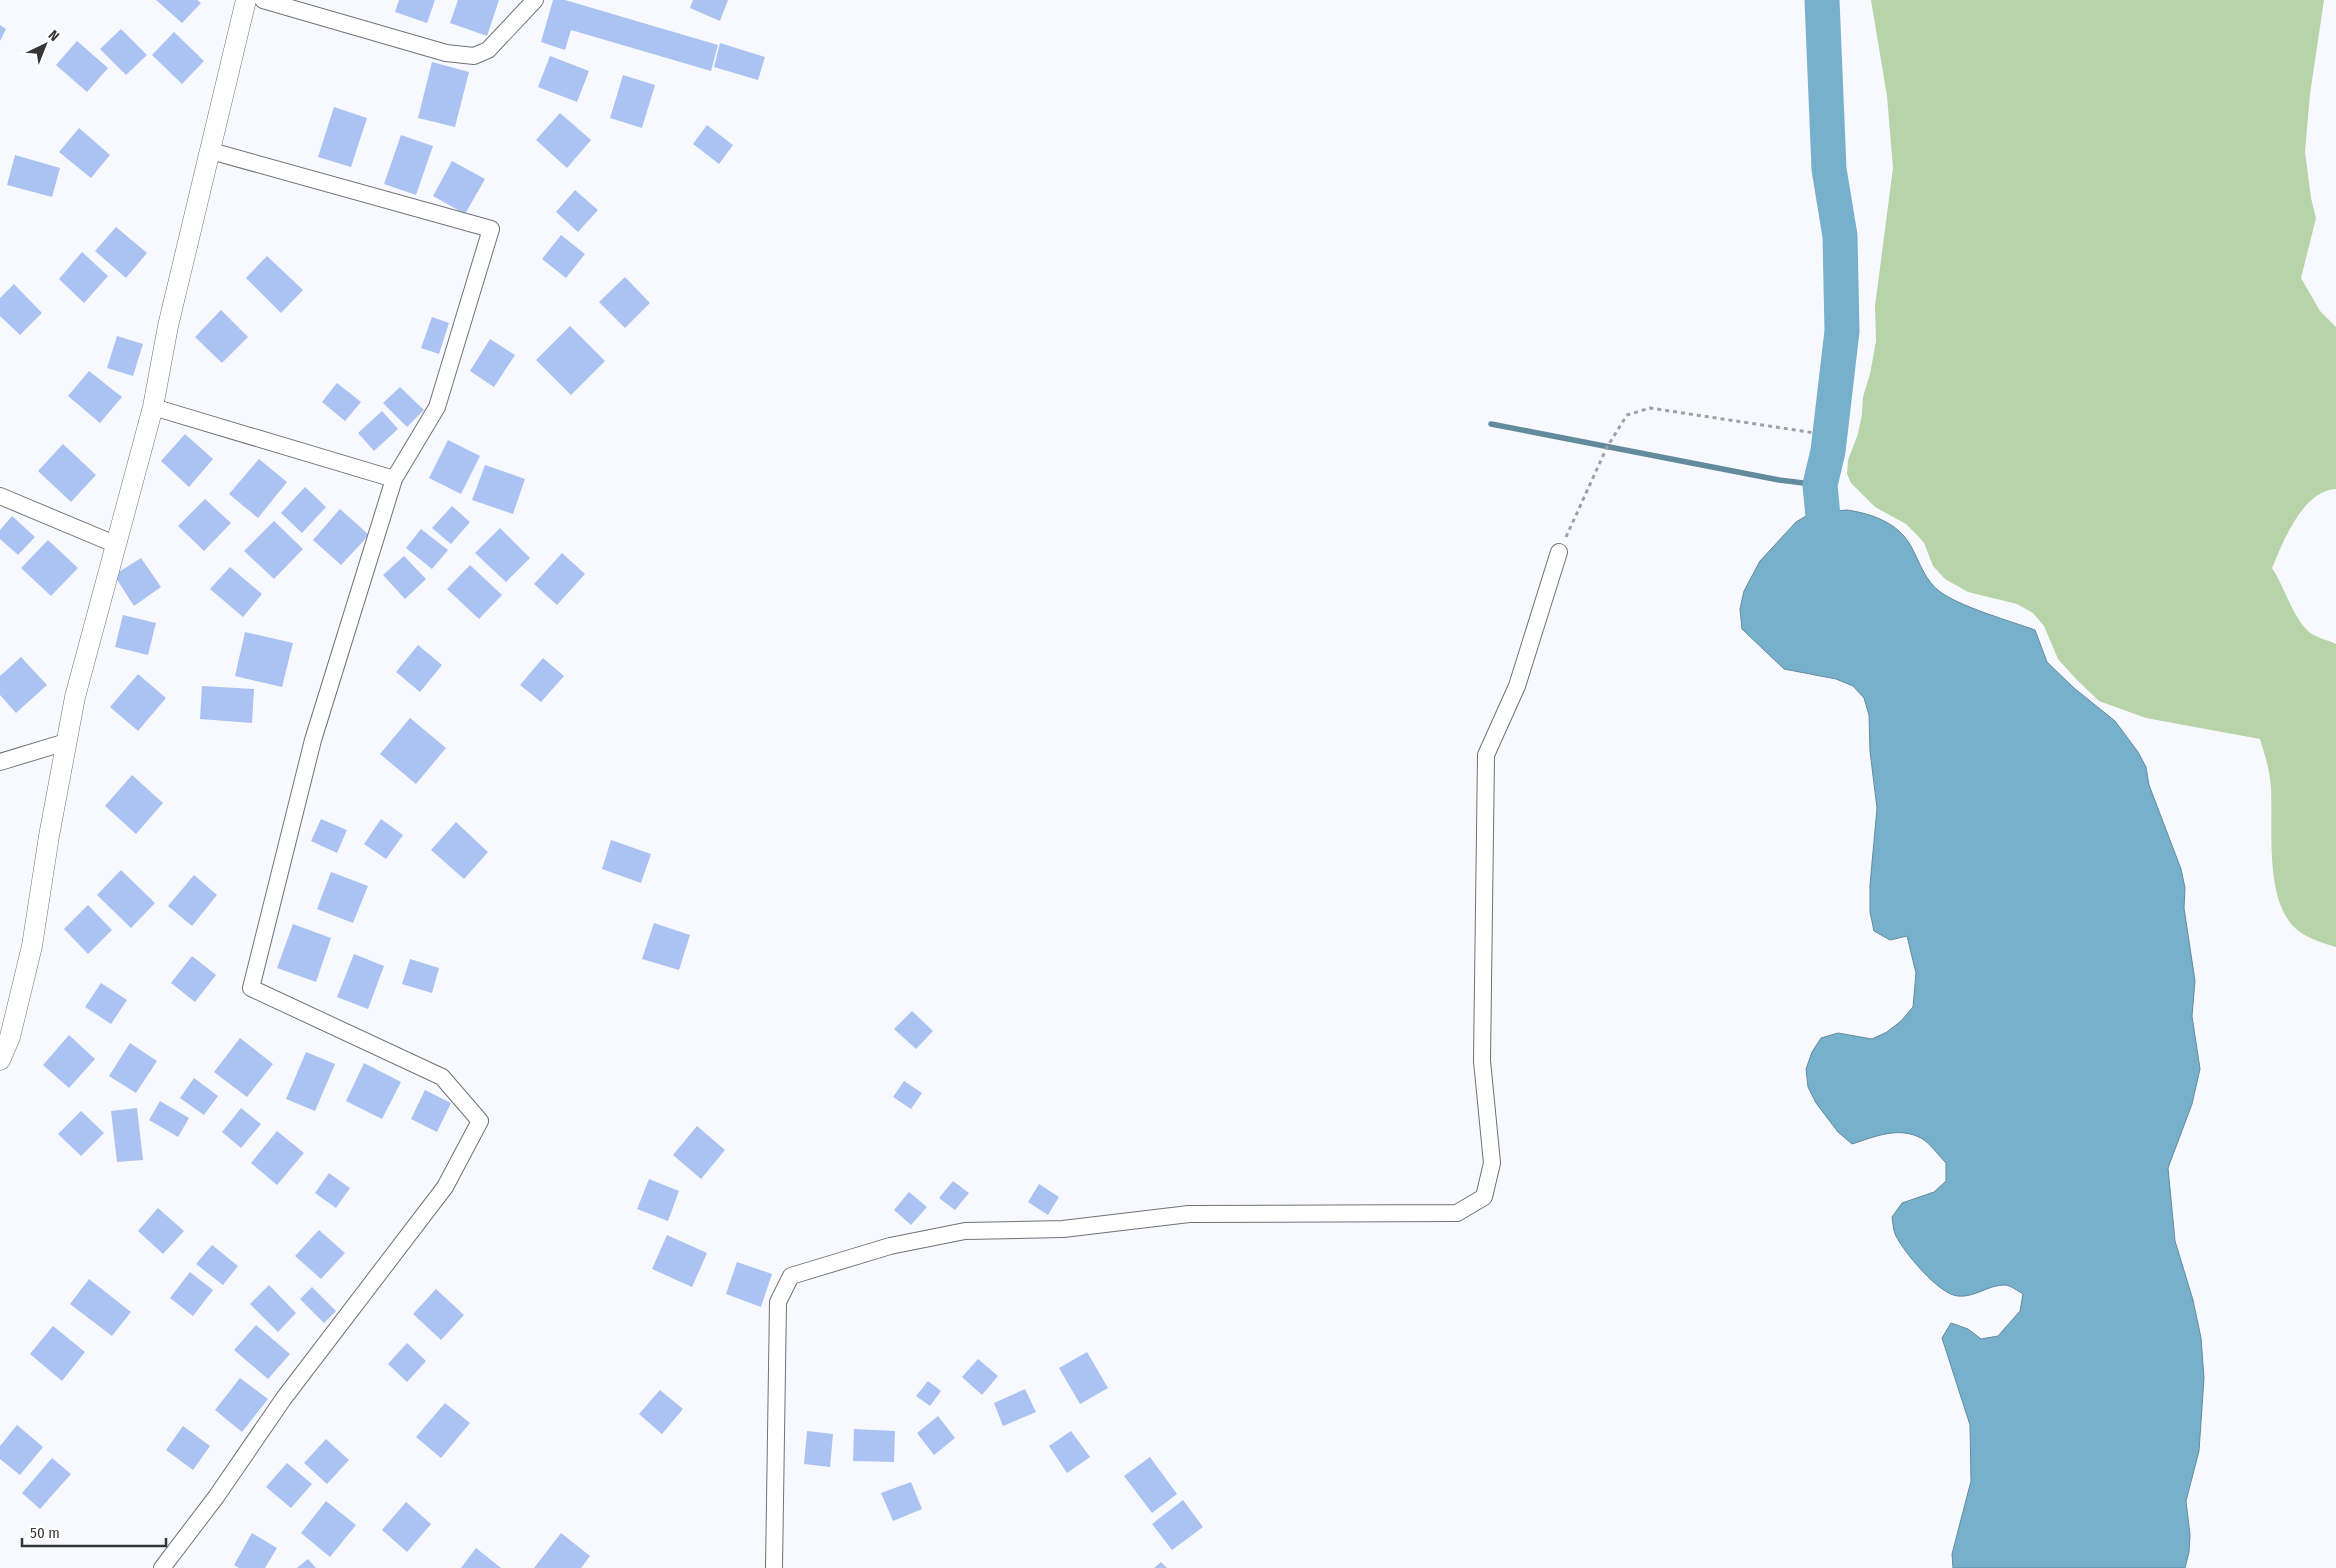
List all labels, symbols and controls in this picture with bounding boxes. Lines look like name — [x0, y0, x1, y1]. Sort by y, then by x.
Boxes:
north arrow — [20, 20, 70, 70]
text: N — [45, 27, 62, 45]
scale bar — [22, 1516, 166, 1548]
text: 50 m — [30, 1524, 60, 1542]

